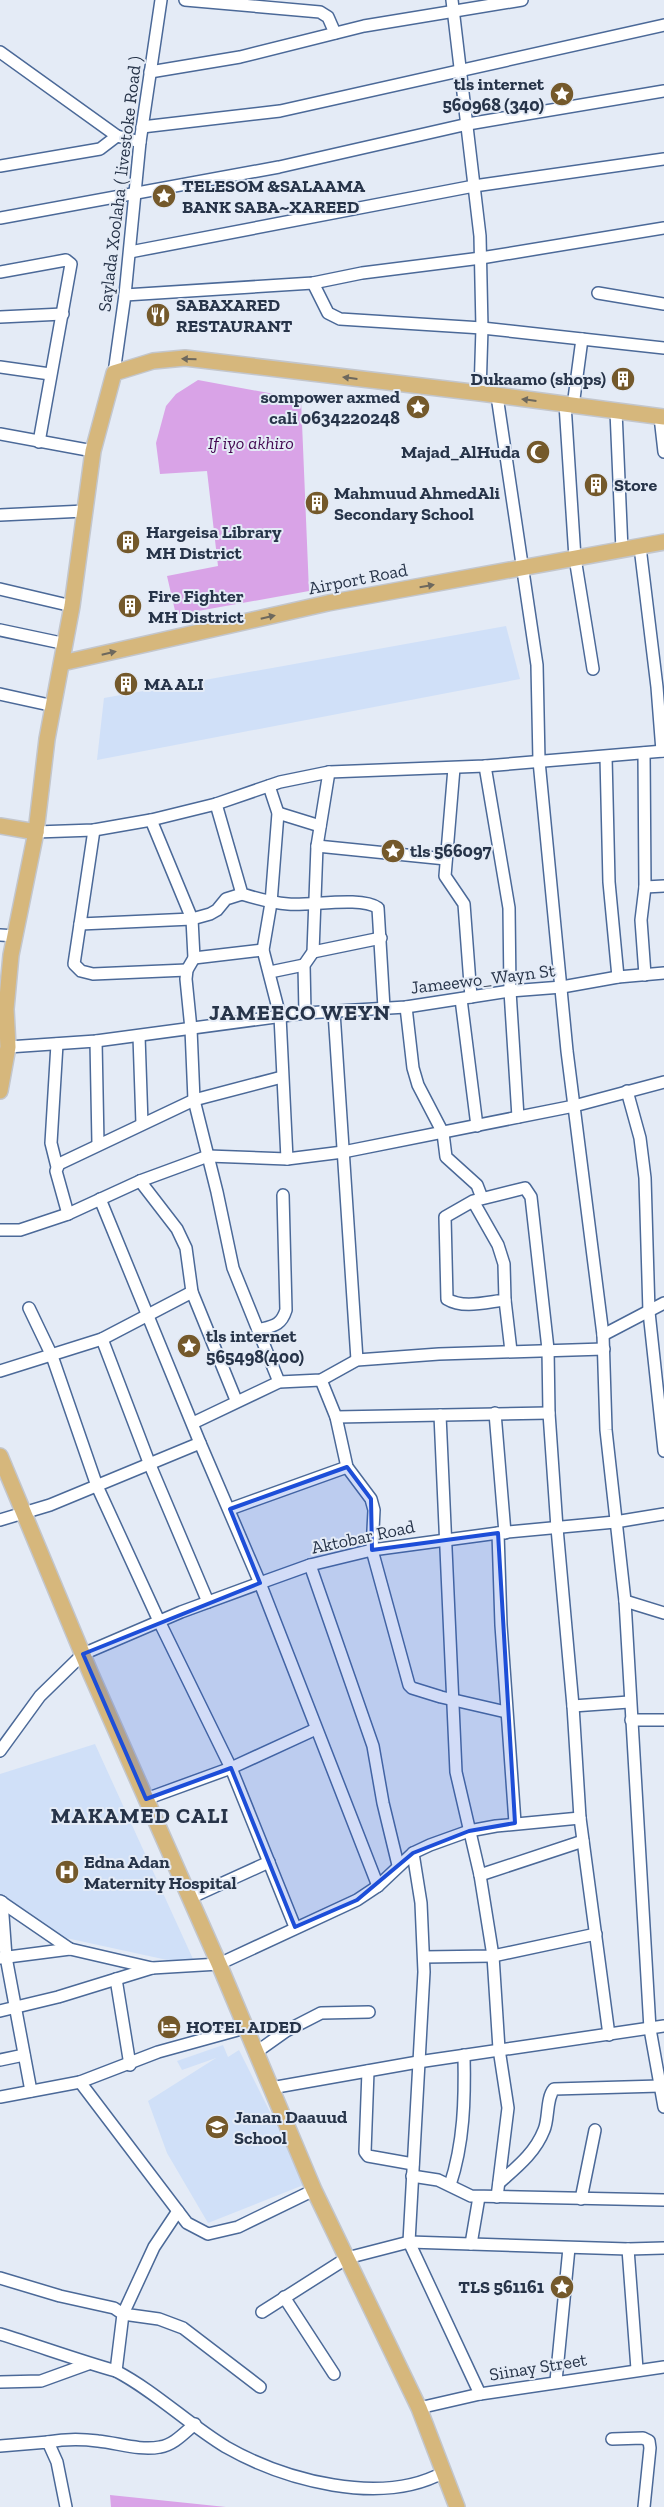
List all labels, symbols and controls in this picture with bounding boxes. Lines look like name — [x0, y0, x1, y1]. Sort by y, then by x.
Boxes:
street label: Saylada Xoolaha ( livestoke Road ) — [93, 55, 147, 313]
place label: tls internet 560968 (340) — [442, 73, 545, 116]
place icon: tls internet 560968 (340) — [549, 81, 575, 107]
place label: TELESOM &SALAAMA BANK SABA~XAREED — [182, 175, 366, 218]
place icon: TELESOM &SALAAMA BANK SABA~XAREED — [151, 183, 177, 209]
place label: SABAXARED RESTAURANT — [176, 294, 293, 337]
restaurant icon: SABAXARED RESTAURANT — [145, 302, 171, 328]
one-way arrow — [181, 354, 197, 362]
building icon: Dukaamo (shops) — [610, 366, 636, 392]
place label: Dukaamo (shops) — [471, 368, 606, 390]
one-way arrow — [342, 374, 358, 382]
place label: sompower axmed cali 0634220248 — [260, 386, 401, 429]
place icon: sompower axmed cali 0634220248 — [405, 394, 431, 420]
one-way arrow — [521, 396, 537, 404]
park label: If iyo akhiro — [208, 432, 294, 454]
mosque icon: Majad_AlHuda — [525, 439, 551, 465]
place label: Majad_AlHuda — [401, 441, 520, 463]
building icon: Store — [583, 472, 609, 498]
place label: Store — [614, 474, 658, 496]
place label: Mahmuud AhmedAli Secondary School — [334, 482, 501, 525]
building icon: Mahmuud AhmedAli Secondary School — [304, 490, 330, 516]
place label: Hargeisa Library MH District — [146, 521, 282, 564]
building icon: Hargeisa Library MH District — [115, 529, 141, 555]
street label: Airport Road — [307, 559, 410, 599]
one-way arrow — [420, 581, 436, 589]
place label: Fire Fighter MH District — [148, 585, 244, 628]
building icon: Fire Fighter MH District — [117, 593, 143, 619]
one-way arrow — [260, 613, 275, 621]
one-way arrow — [102, 649, 117, 657]
building icon: MA ALI — [113, 671, 139, 697]
place label: MA ALI — [144, 673, 204, 695]
place icon: tls 566097 — [380, 838, 406, 864]
place label: tls 566097 — [410, 840, 492, 862]
street label: Jameewo_Wayn St — [410, 959, 557, 999]
district label: JAMEECO WEYN — [209, 999, 391, 1026]
place label: tls internet 565498(400) — [206, 1325, 304, 1368]
place icon: tls internet 565498(400) — [176, 1333, 202, 1359]
street label: Aktobar Road — [309, 1515, 417, 1559]
district label: MAKAMED CALI — [51, 1802, 229, 1829]
place label: Edna Adan Maternity Hospital — [84, 1851, 237, 1894]
hospital icon: Edna Adan Maternity Hospital — [54, 1859, 80, 1885]
hotel icon: HOTEL AIDED — [156, 2014, 182, 2040]
place label: HOTEL AIDED — [186, 2016, 302, 2038]
place label: Janan Daauud School — [234, 2106, 348, 2149]
school or university icon: Janan Daauud School — [204, 2114, 230, 2140]
place icon: TLS 561161 — [549, 2274, 575, 2300]
place label: TLS 561161 — [458, 2276, 544, 2298]
street label: Siinay Street — [488, 2348, 589, 2386]

